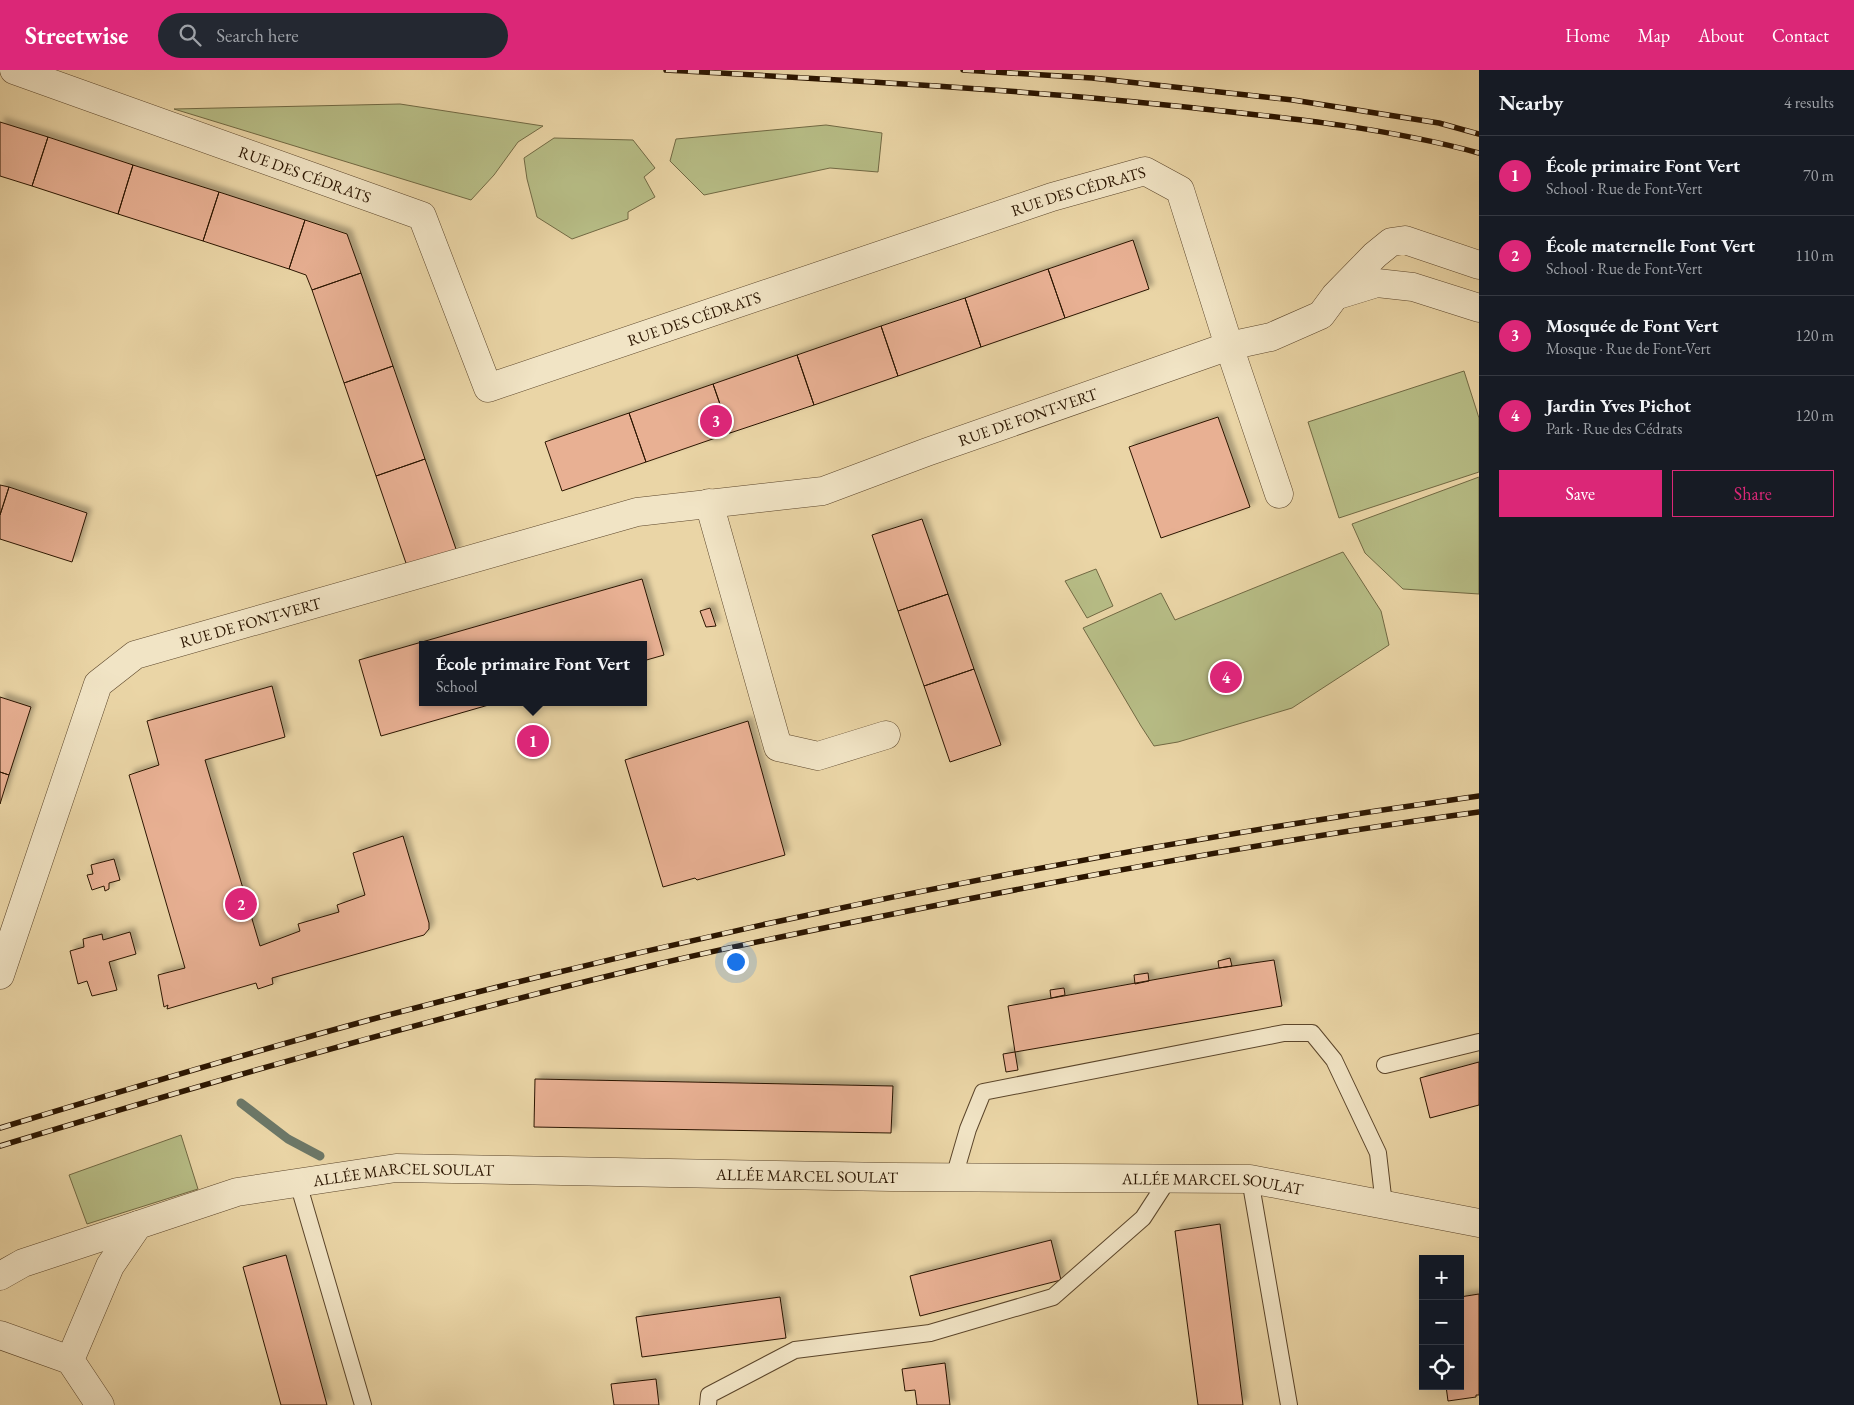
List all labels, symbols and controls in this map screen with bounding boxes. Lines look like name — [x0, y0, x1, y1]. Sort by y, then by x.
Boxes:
search box — [158, 13, 508, 58]
text: Streetwise — [25, 20, 128, 51]
icon: search — [176, 21, 204, 49]
text: Search here — [216, 23, 299, 48]
text: Home — [1565, 24, 1610, 47]
text: Map — [1638, 24, 1670, 47]
text: About — [1698, 24, 1744, 47]
text: Contact — [1772, 24, 1829, 47]
text: Nearby — [1499, 89, 1563, 116]
text: 4 results — [1784, 92, 1834, 113]
street label: RUE DES CÉDRATS — [236, 141, 374, 208]
text: École primaire Font Vert — [1546, 153, 1740, 178]
street label: RUE DES CÉDRATS — [1008, 161, 1148, 221]
text: 1 — [1511, 165, 1519, 186]
text: 70 m — [1803, 165, 1834, 186]
text: School · Rue de Font-Vert — [1546, 178, 1702, 199]
text: École maternelle Font Vert — [1546, 233, 1755, 258]
text: 2 — [1511, 245, 1519, 266]
text: 110 m — [1795, 245, 1834, 266]
text: School · Rue de Font-Vert — [1546, 258, 1702, 279]
street label: RUE DES CÉDRATS — [625, 286, 764, 351]
text: Mosquée de Font Vert — [1546, 313, 1719, 338]
text: 3 — [1511, 325, 1519, 346]
text: 120 m — [1795, 325, 1834, 346]
text: Mosque · Rue de Font-Vert — [1546, 338, 1711, 359]
street label: RUE DE FONT-VERT — [955, 383, 1101, 451]
text: Jardin Yves Pichot — [1546, 393, 1691, 418]
pin: 3 — [700, 402, 732, 440]
text: 4 — [1511, 405, 1519, 426]
text: 120 m — [1795, 405, 1834, 426]
text: Park · Rue des Cédrats — [1546, 418, 1682, 439]
button: Save — [1499, 470, 1662, 517]
button: Share — [1672, 470, 1834, 517]
street label: RUE DE FONT-VERT — [177, 592, 324, 653]
popup — [419, 641, 647, 706]
text: École primaire Font Vert — [436, 651, 630, 676]
pin: 4 — [1210, 658, 1242, 696]
text: School — [436, 676, 478, 697]
pin: 1 — [517, 722, 549, 760]
pin: 2 — [225, 885, 257, 923]
your location — [723, 949, 749, 975]
street label: ALLÉE MARCEL SOULAT — [310, 1157, 494, 1192]
street label: ALLÉE MARCEL SOULAT — [715, 1164, 898, 1188]
street label: ALLÉE MARCEL SOULAT — [1121, 1168, 1305, 1200]
map controls — [1419, 1255, 1464, 1390]
button: + — [1419, 1255, 1464, 1300]
button: − — [1419, 1300, 1464, 1345]
button: locate — [1419, 1345, 1464, 1390]

